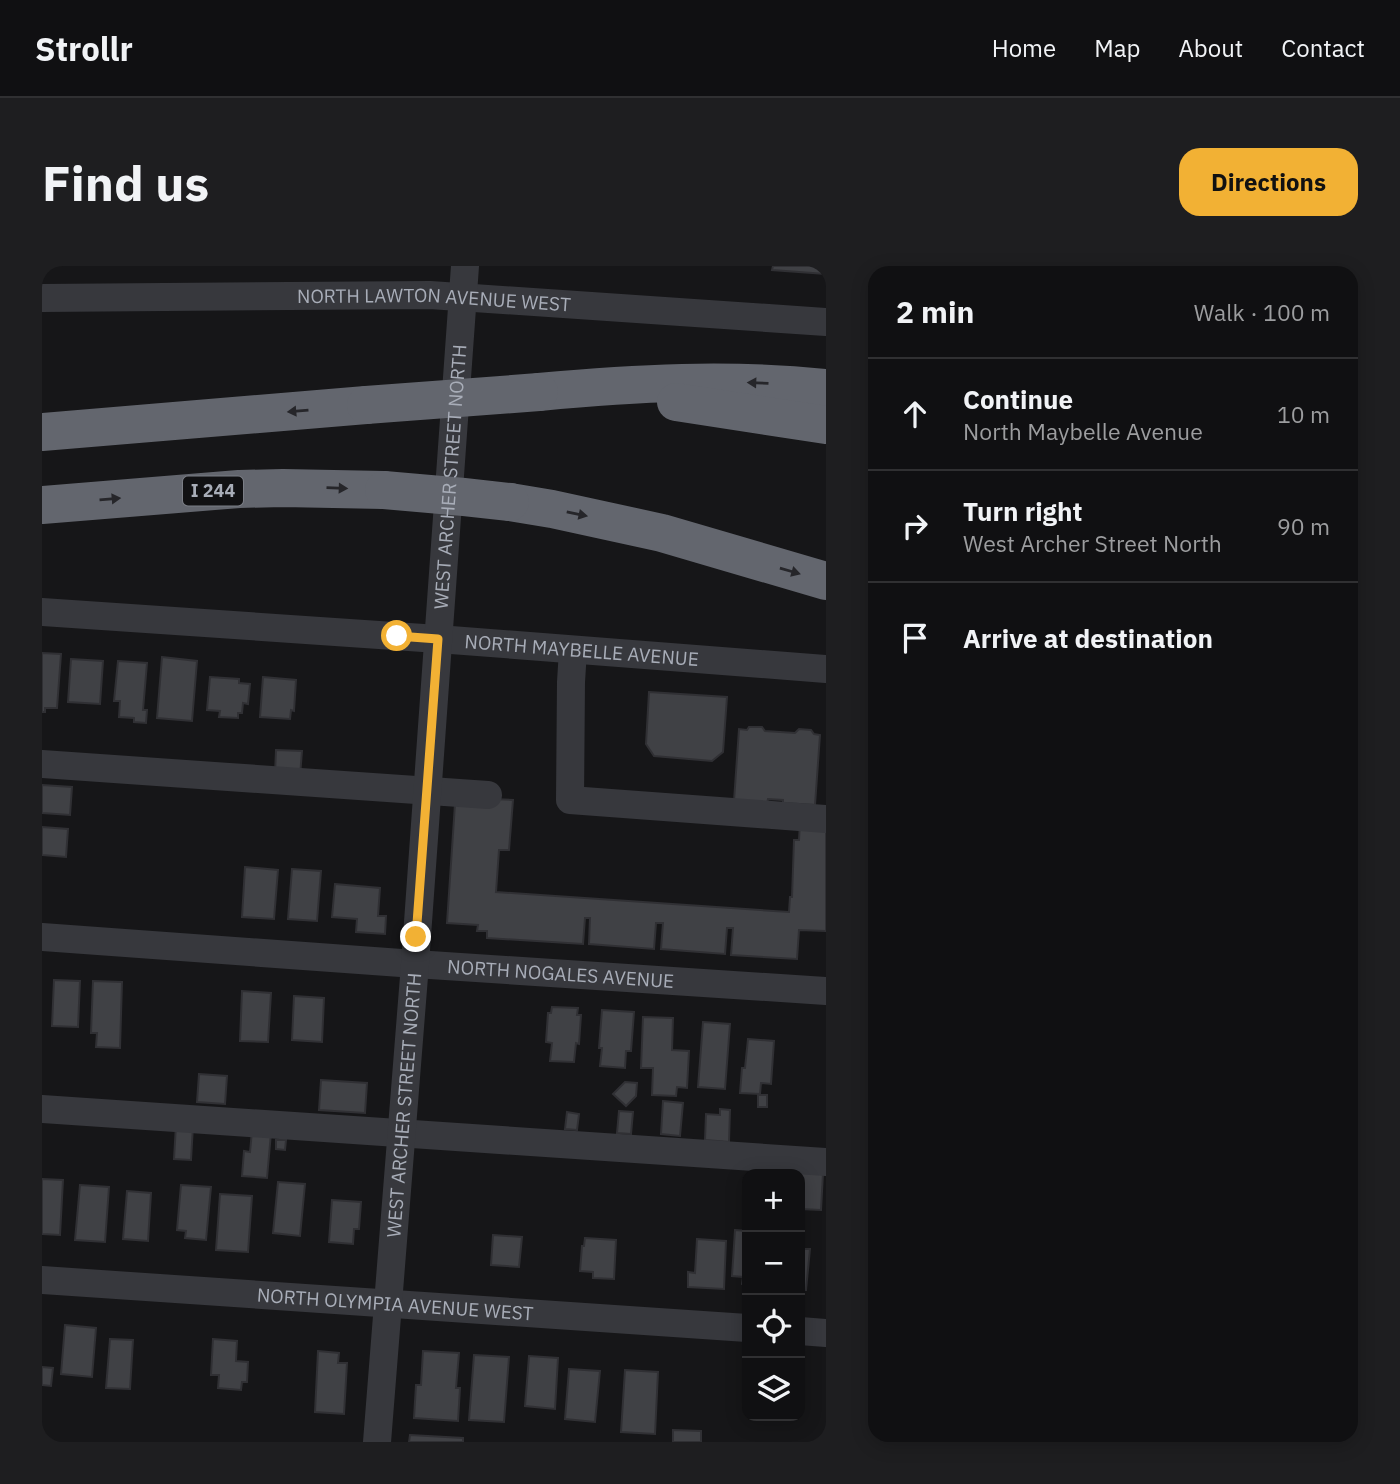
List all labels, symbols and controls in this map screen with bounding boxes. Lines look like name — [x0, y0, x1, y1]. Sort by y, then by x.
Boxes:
text: Strollr — [35, 27, 133, 70]
text: Home — [992, 32, 1056, 64]
text: Map — [1094, 32, 1140, 64]
text: About — [1178, 32, 1243, 64]
text: Contact — [1281, 32, 1365, 64]
button: Directions — [1179, 148, 1358, 216]
text: Find us — [42, 151, 209, 214]
street label: NORTH LAWTON AVENUE WEST — [297, 283, 572, 317]
text: 2 min — [896, 292, 974, 331]
text: Walk · 100 m — [1194, 297, 1330, 327]
street label: WEST ARCHER STREET NORTH — [428, 343, 471, 610]
one-way arrow — [747, 378, 769, 389]
text: Continue — [963, 382, 1073, 416]
icon: ahead — [896, 395, 934, 433]
text: 10 m — [1277, 399, 1330, 429]
one-way arrow — [287, 406, 309, 417]
text: North Maybelle Avenue — [963, 416, 1203, 446]
road number: I 244 — [183, 476, 243, 506]
one-way arrow — [326, 483, 348, 494]
one-way arrow — [99, 493, 121, 504]
text: Turn right — [963, 494, 1082, 528]
icon: right — [896, 507, 934, 545]
one-way arrow — [566, 509, 588, 520]
text: 90 m — [1277, 511, 1330, 541]
text: West Archer Street North — [963, 528, 1222, 558]
one-way arrow — [780, 566, 801, 576]
icon: arrive — [896, 619, 934, 657]
route start — [381, 620, 412, 651]
text: Arrive at destination — [963, 621, 1213, 655]
street label: NORTH MAYBELLE AVENUE — [464, 629, 700, 671]
route end — [400, 921, 431, 952]
street label: NORTH NOGALES AVENUE — [447, 954, 675, 993]
street label: WEST ARCHER STREET NORTH — [381, 972, 426, 1238]
map controls — [742, 1169, 805, 1421]
button: + — [742, 1169, 805, 1232]
button: − — [742, 1232, 805, 1295]
street label: NORTH OLYMPIA AVENUE WEST — [256, 1283, 534, 1325]
button: locate — [742, 1295, 805, 1358]
button: layers — [742, 1358, 805, 1421]

